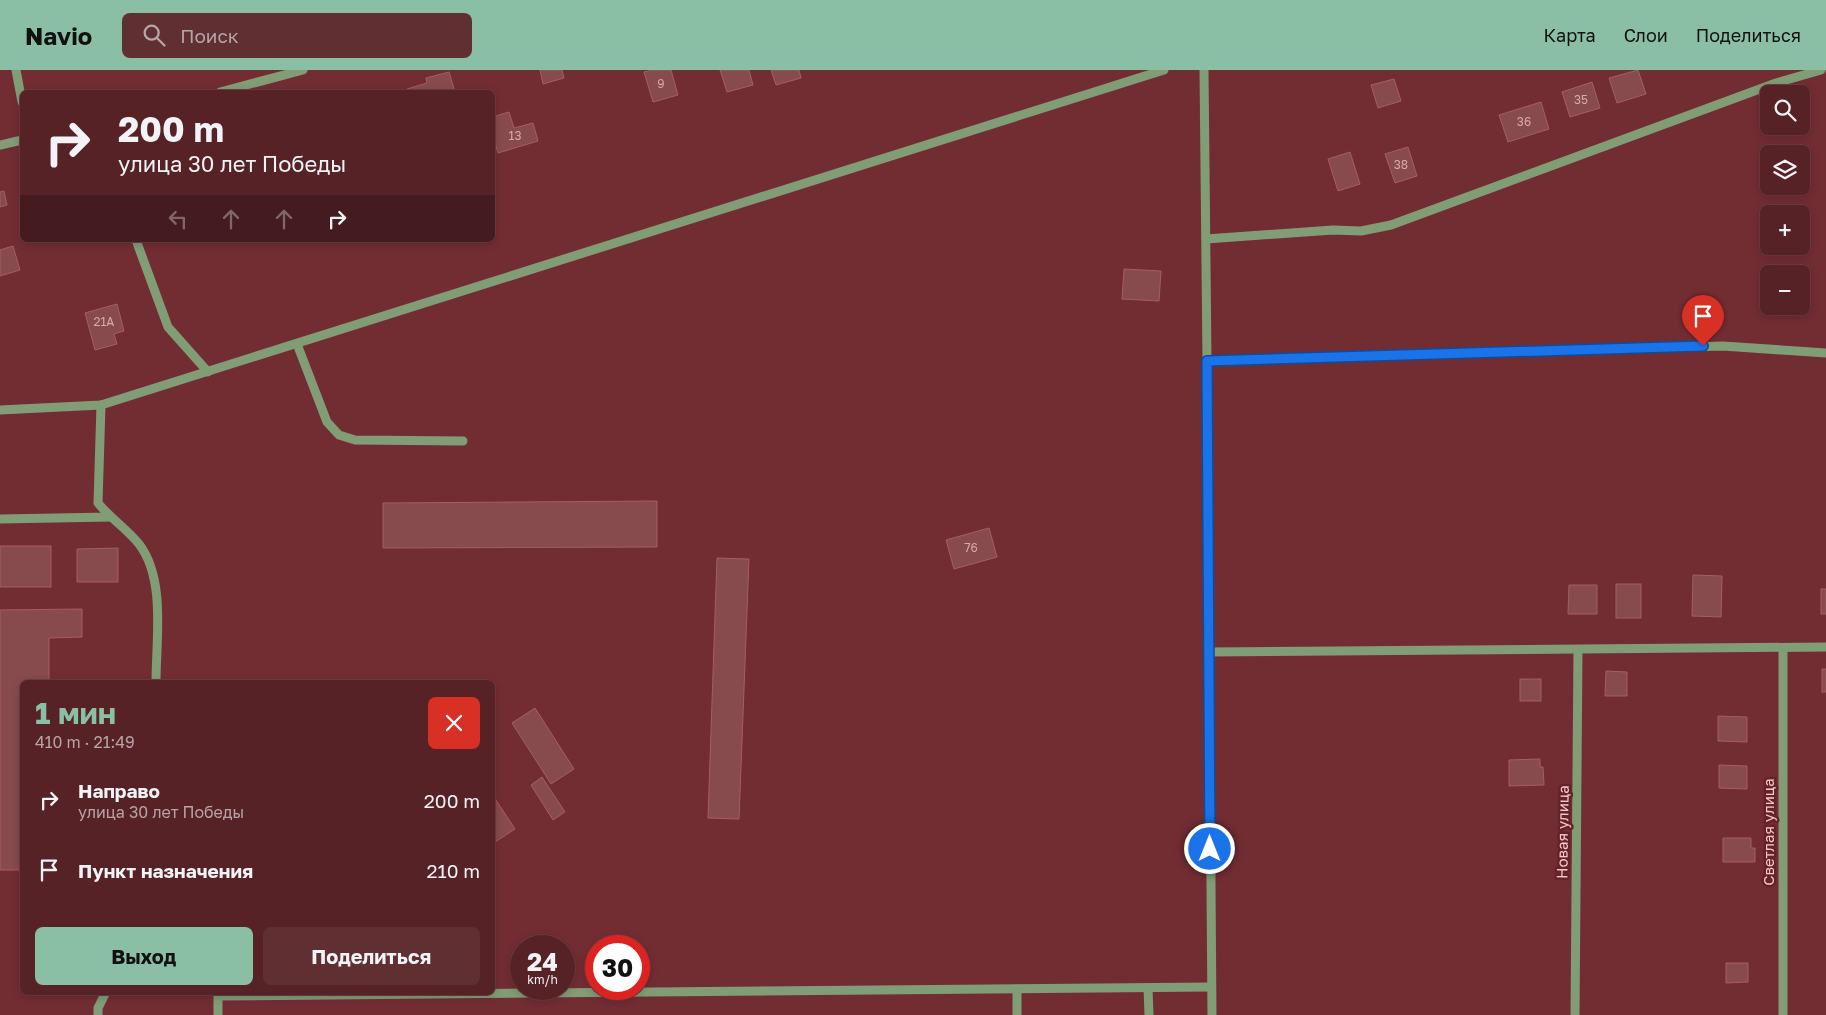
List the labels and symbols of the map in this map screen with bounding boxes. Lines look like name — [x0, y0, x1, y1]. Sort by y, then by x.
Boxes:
house number: 9 — [657, 76, 665, 91]
house number: 35 — [1574, 92, 1588, 107]
house number: 36 — [1517, 114, 1531, 129]
house number: 13 — [509, 128, 521, 143]
house number: 38 — [1394, 157, 1408, 172]
pin — [1682, 295, 1724, 346]
house number: 21А — [94, 314, 114, 329]
house number: 76 — [964, 540, 978, 555]
street label: Светлая улица — [1759, 778, 1777, 886]
street label: Новая улица — [1552, 785, 1572, 879]
position arrow — [1183, 822, 1235, 874]
speed limit sign: 30 — [585, 935, 650, 1000]

